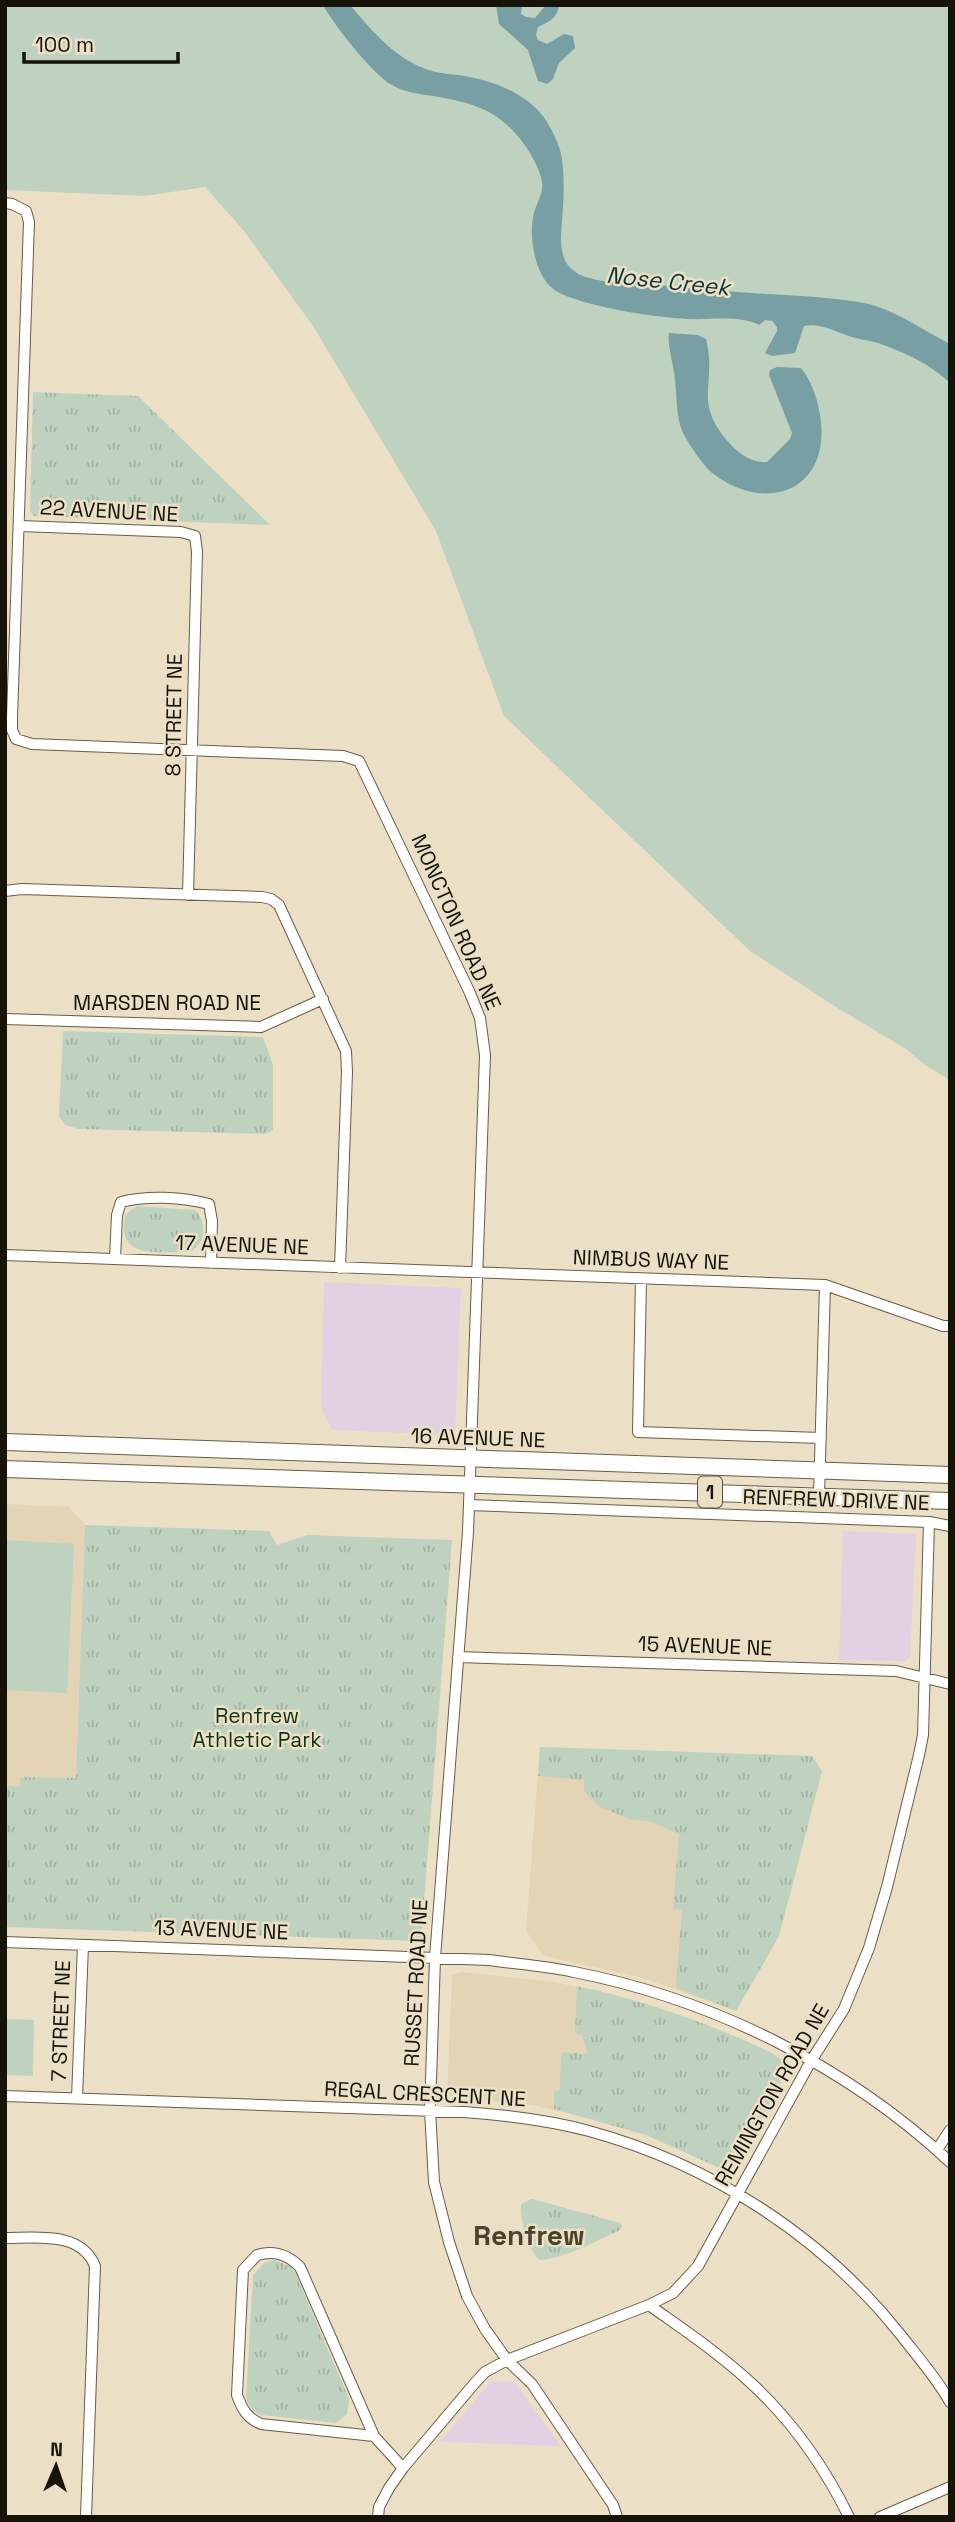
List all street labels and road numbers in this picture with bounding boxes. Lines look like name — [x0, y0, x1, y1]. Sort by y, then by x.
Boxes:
street label: 22 AVENUE NE — [39, 493, 179, 528]
street label: 8 STREET NE — [159, 653, 188, 777]
street label: MONCTON ROAD NE — [406, 830, 507, 1014]
street label: MARSDEN ROAD NE — [73, 989, 261, 1016]
street label: 17 AVENUE NE — [175, 1229, 309, 1260]
street label: NIMBUS WAY NE — [572, 1243, 730, 1276]
street label: 16 AVENUE NE — [410, 1422, 546, 1453]
road number: 1 — [698, 1476, 722, 1508]
street label: RENFREW DRIVE NE — [742, 1483, 930, 1516]
street label: 15 AVENUE NE — [637, 1630, 773, 1661]
street label: RUSSET ROAD NE — [398, 1899, 433, 2067]
street label: 13 AVENUE NE — [153, 1914, 289, 1945]
street label: 7 STREET NE — [45, 1960, 76, 2082]
street label: REMINGTON ROAD NE — [708, 1999, 835, 2191]
street label: REGAL CRESCENT NE — [323, 2075, 527, 2112]

